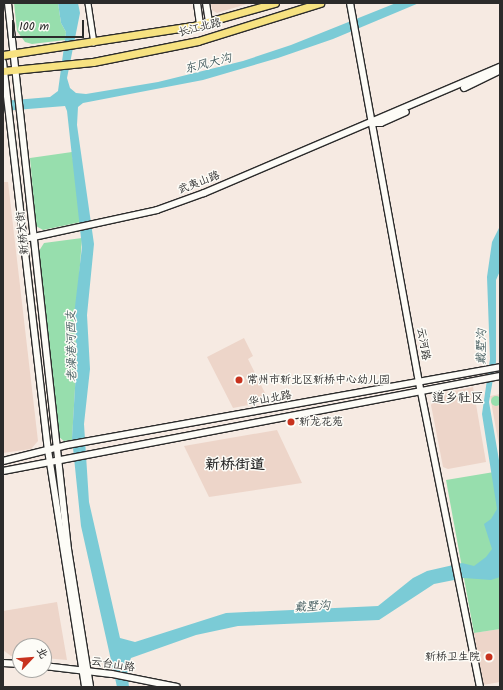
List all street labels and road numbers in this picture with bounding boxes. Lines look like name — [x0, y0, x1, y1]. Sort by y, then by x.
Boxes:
street label: 长江北路 — [177, 16, 223, 40]
street label: 武夷山路 — [176, 169, 222, 197]
street label: 新桥大街 — [14, 210, 32, 256]
street label: 云河路 — [414, 327, 432, 361]
street label: 华山北路 — [247, 389, 293, 409]
street label: 云台山路 — [90, 655, 136, 675]

